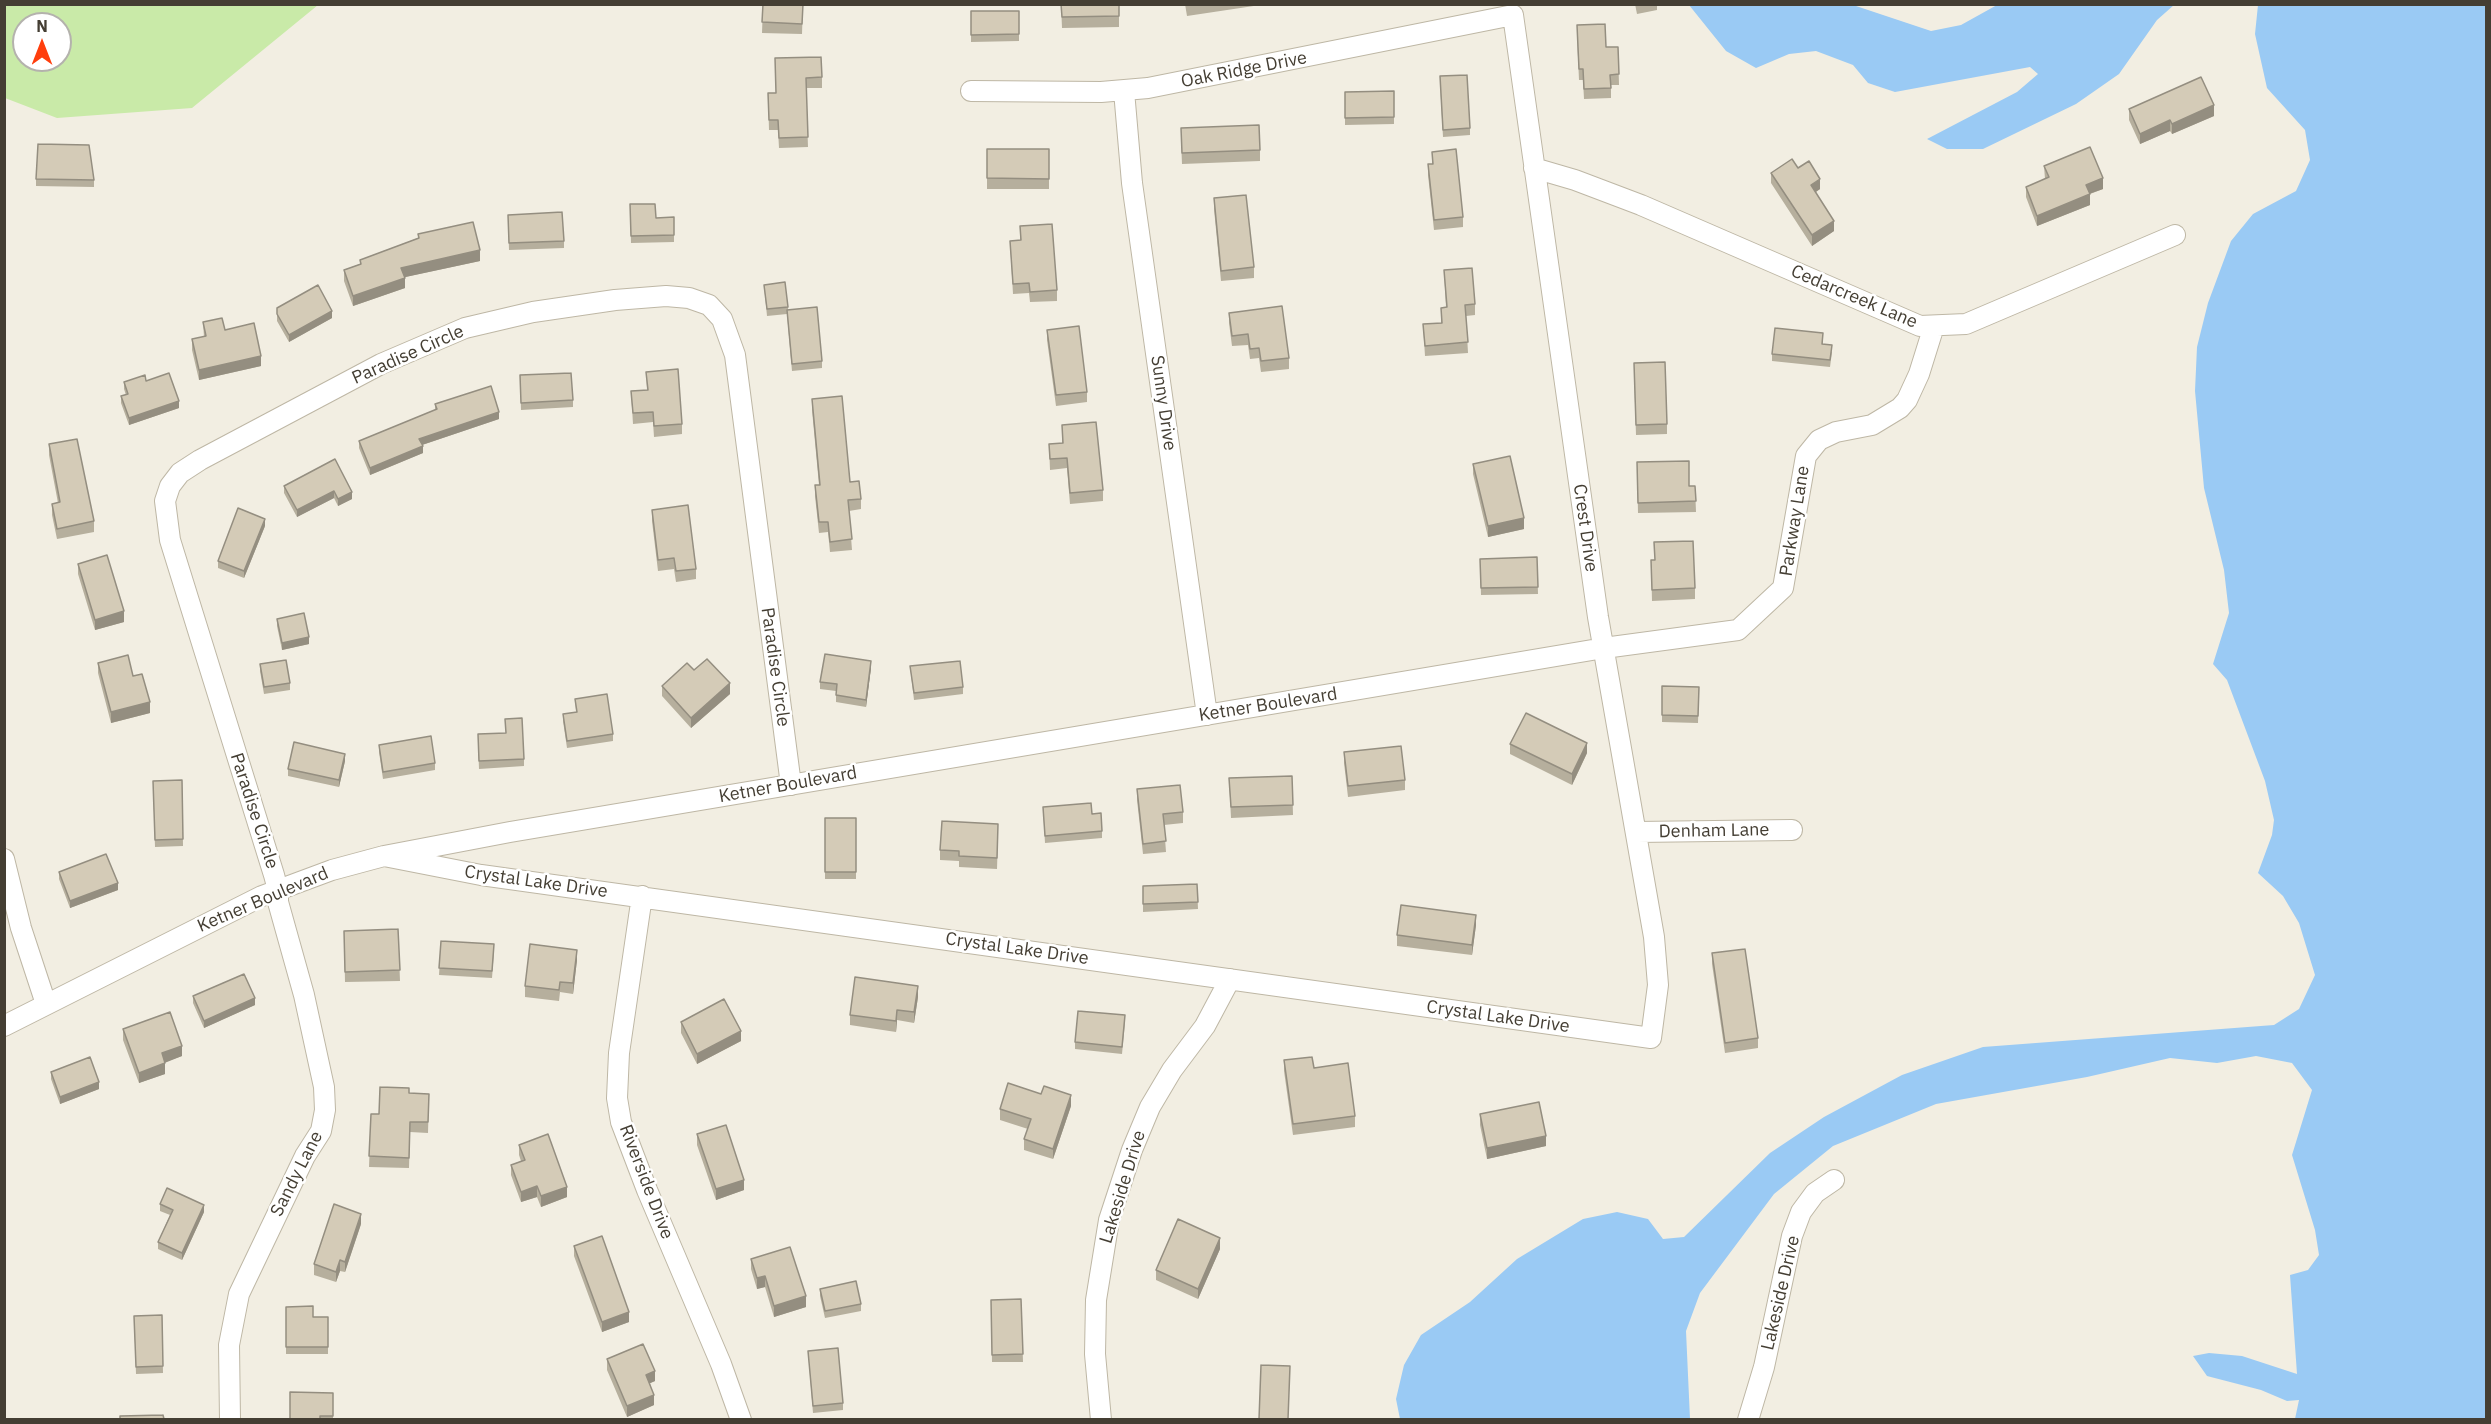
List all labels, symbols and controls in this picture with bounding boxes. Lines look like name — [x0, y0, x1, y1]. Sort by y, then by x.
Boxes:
north arrow — [12, 12, 72, 72]
text: N — [36, 16, 48, 36]
street label: Oak Ridge Drive — [1179, 47, 1309, 93]
street label: Cedarcreek Lane — [1787, 261, 1921, 333]
street label: Paradise Circle — [349, 321, 467, 389]
street label: Sunny Drive — [1146, 354, 1180, 452]
street label: Parkway Lane — [1776, 464, 1814, 578]
street label: Crest Drive — [1568, 483, 1602, 573]
street label: Paradise Circle — [756, 606, 794, 728]
street label: Ketner Boulevard — [1197, 683, 1339, 727]
street label: Paradise Circle — [225, 750, 283, 872]
street label: Ketner Boulevard — [717, 762, 859, 808]
street label: Denham Lane — [1658, 819, 1770, 843]
street label: Crystal Lake Drive — [463, 861, 609, 903]
street label: Ketner Boulevard — [194, 863, 332, 937]
street label: Crystal Lake Drive — [944, 928, 1090, 970]
street label: Crystal Lake Drive — [1425, 996, 1571, 1038]
street label: Riverside Drive — [614, 1122, 678, 1242]
street label: Sandy Lane — [266, 1128, 328, 1220]
street label: Lakeside Drive — [1096, 1128, 1150, 1246]
street label: Lakeside Drive — [1757, 1233, 1805, 1353]

